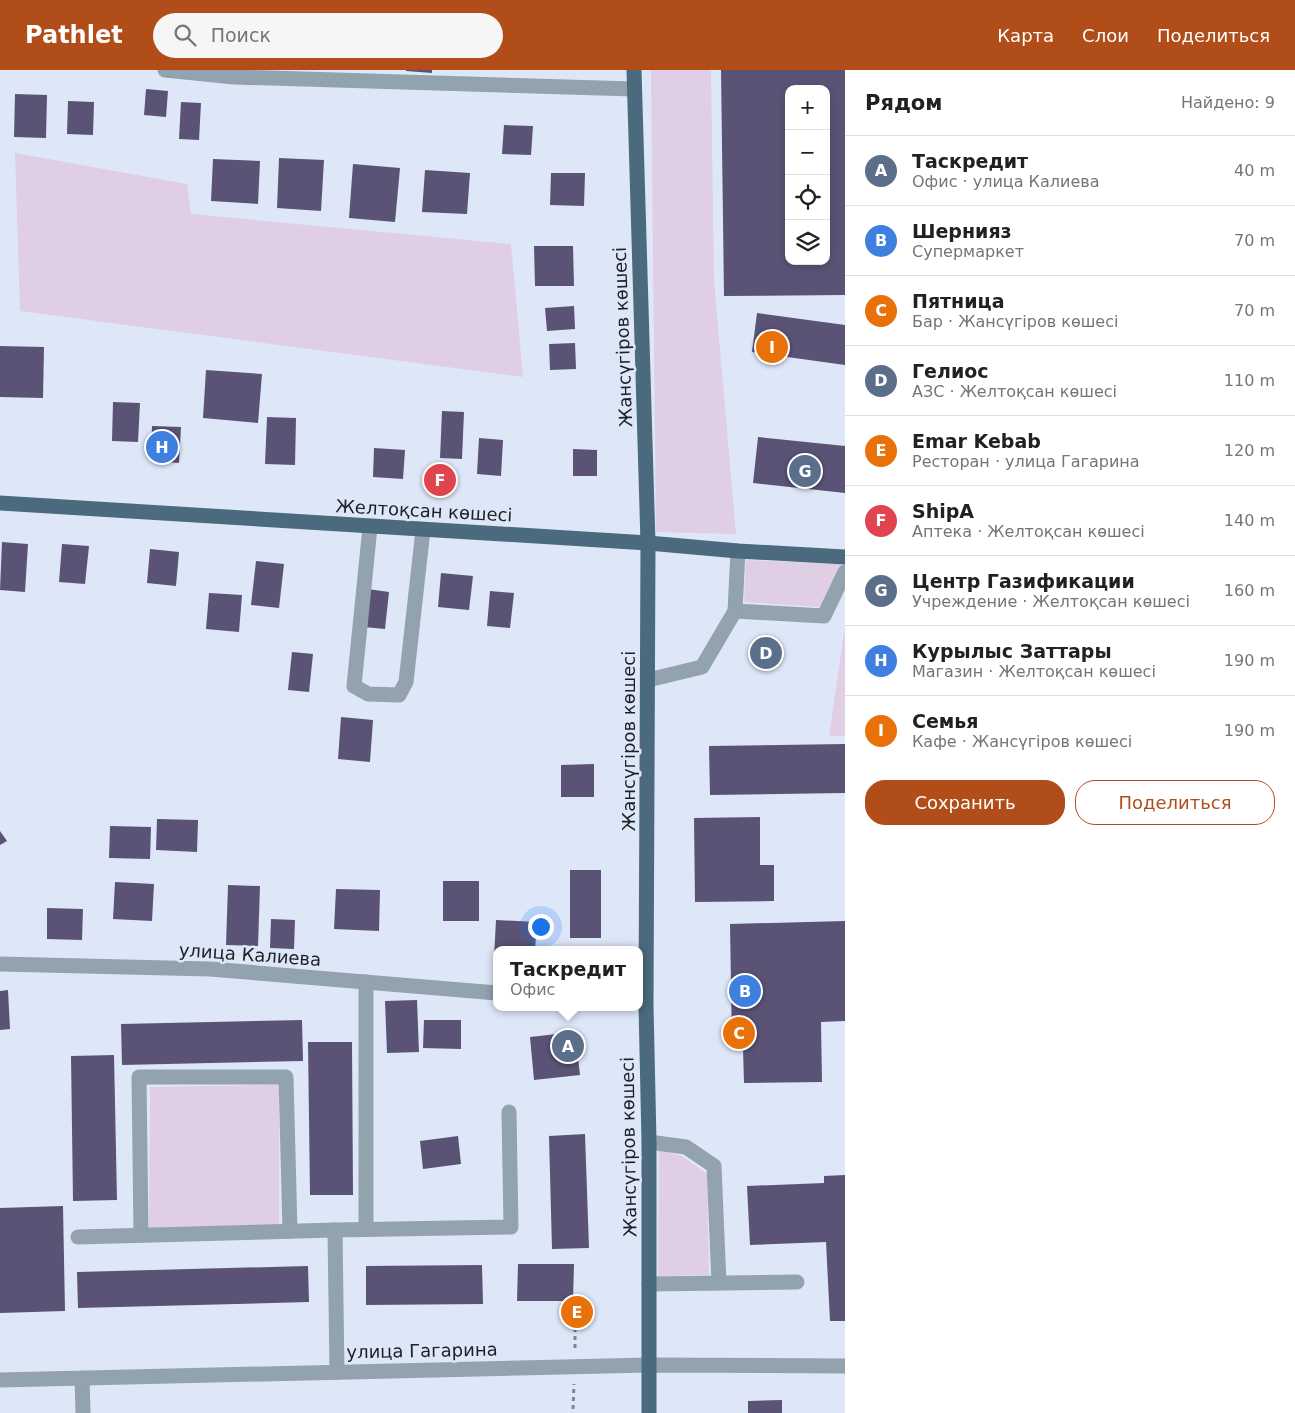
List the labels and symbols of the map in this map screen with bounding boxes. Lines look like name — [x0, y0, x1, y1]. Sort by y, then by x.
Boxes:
street label: Жансүгіров көшесі — [609, 247, 636, 427]
pin: I — [756, 328, 788, 366]
pin: H — [146, 428, 178, 466]
pin: G — [789, 452, 821, 490]
pin: F — [424, 461, 456, 499]
street label: Желтоқсан көшесі — [335, 495, 513, 526]
pin: D — [750, 634, 782, 672]
street label: Жансүгіров көшесі — [618, 651, 639, 831]
your location — [528, 914, 554, 940]
street label: улица Калиева — [178, 939, 322, 970]
pin: B — [729, 972, 761, 1010]
pin: C — [723, 1014, 755, 1052]
pin: A — [552, 1027, 584, 1065]
street label: Жансүгіров көшесі — [616, 1057, 641, 1237]
pin: E — [561, 1293, 593, 1331]
street label: улица Гагарина — [346, 1339, 498, 1362]

